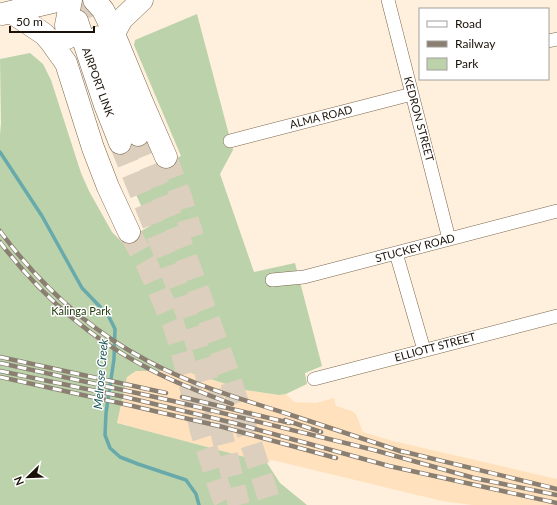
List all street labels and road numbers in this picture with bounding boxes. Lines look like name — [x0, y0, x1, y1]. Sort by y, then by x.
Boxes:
street label: AIRPORT LINK — [80, 45, 117, 119]
street label: KEDRON STREET — [402, 75, 437, 163]
street label: ALMA ROAD — [288, 102, 354, 131]
street label: STUCKEY ROAD — [374, 231, 456, 264]
street label: ELLIOTT STREET — [393, 329, 477, 364]

